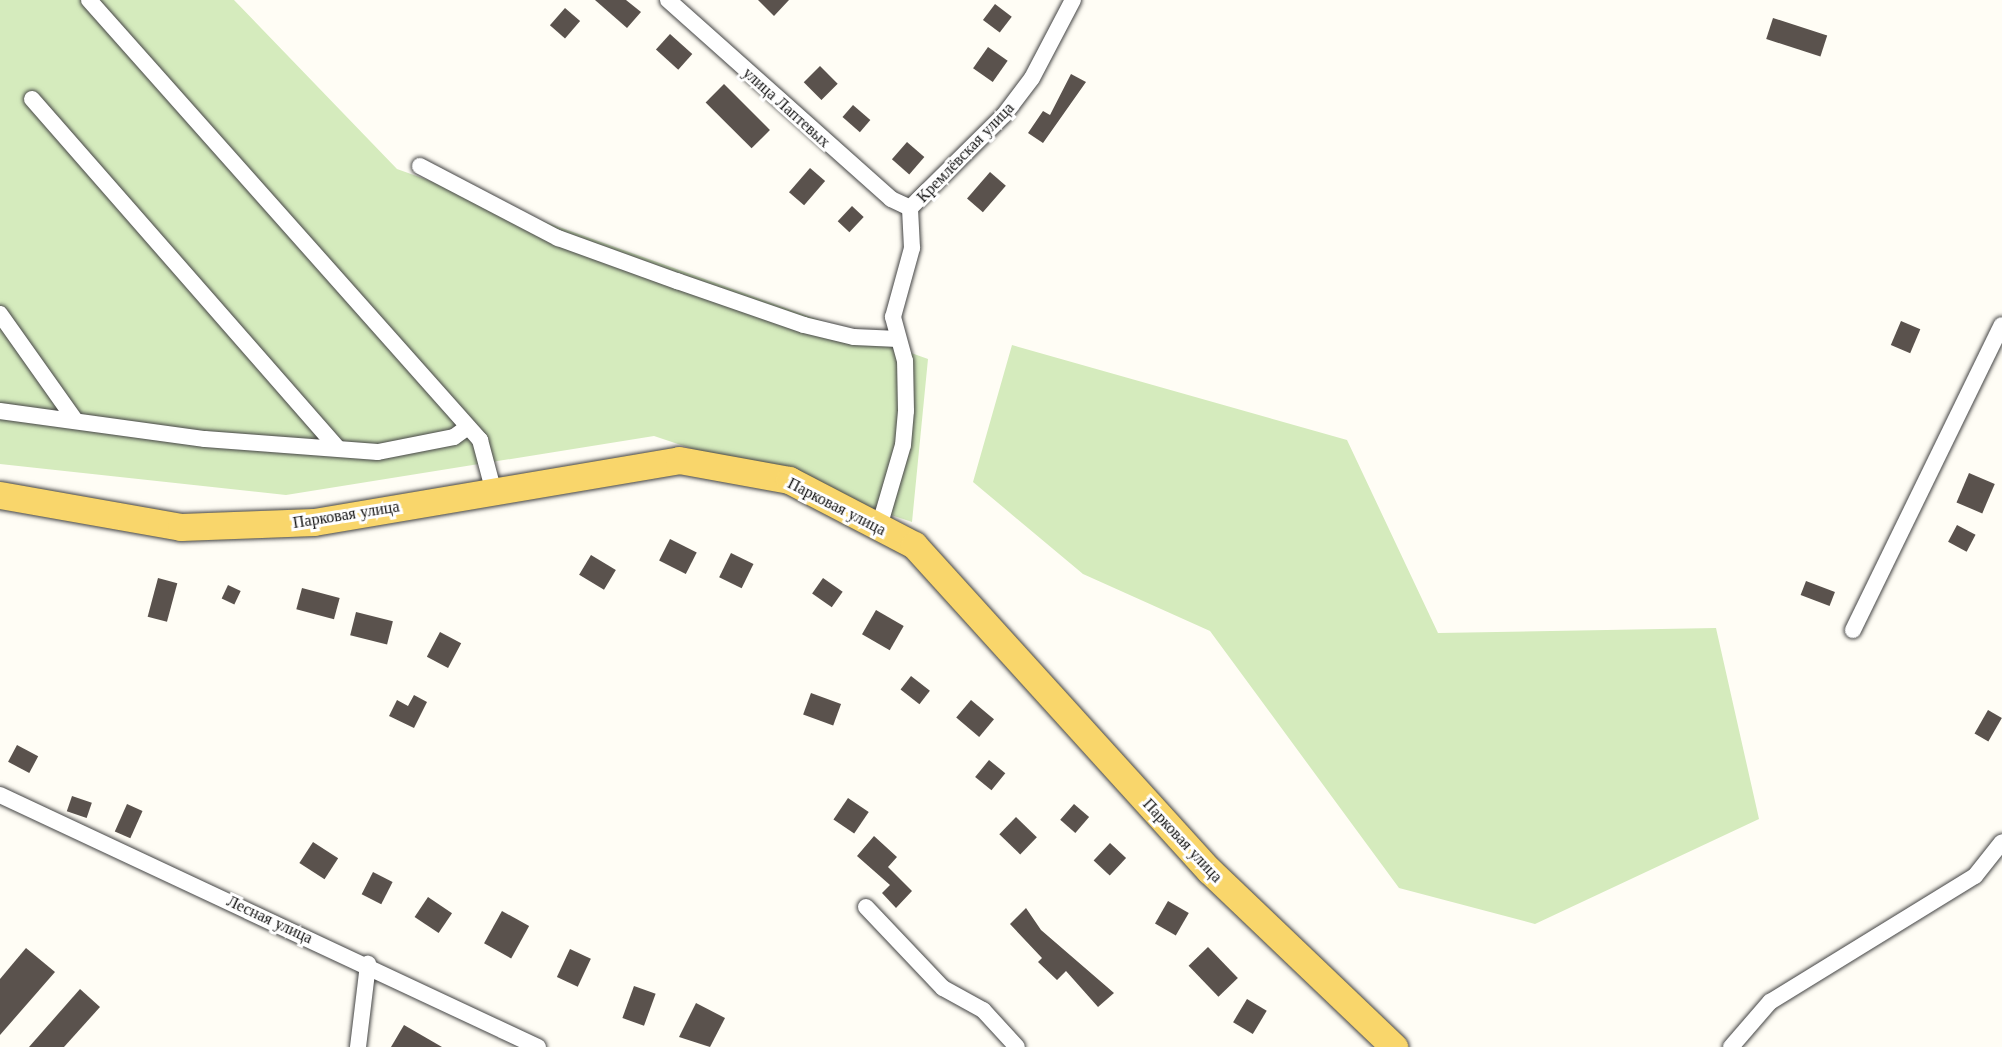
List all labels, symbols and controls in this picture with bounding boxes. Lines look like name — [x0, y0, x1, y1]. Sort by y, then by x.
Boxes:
street label: улица Лаптевых — [739, 63, 835, 151]
street label: Кремлёвская улица — [912, 98, 1018, 206]
street label: Парковая улица — [785, 473, 889, 539]
street label: Парковая улица — [291, 496, 401, 532]
street label: Парковая улица — [1139, 794, 1227, 886]
street label: Лесная улица — [224, 891, 316, 947]

